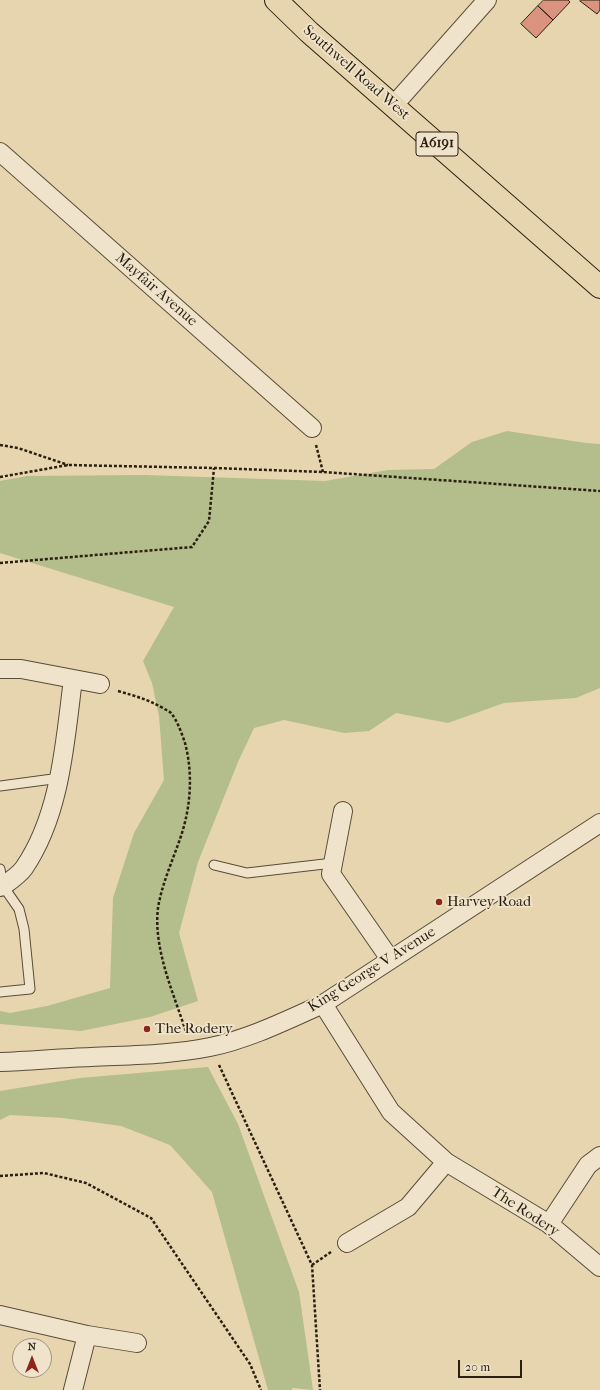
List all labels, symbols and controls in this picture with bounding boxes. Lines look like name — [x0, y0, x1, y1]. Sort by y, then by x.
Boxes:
street label: Southwell Road West — [299, 22, 413, 124]
road number: A6191 — [416, 132, 458, 156]
street label: Mayfair Avenue — [111, 250, 201, 330]
place label: Harvey Road — [447, 893, 531, 911]
marker: Harvey Road — [434, 897, 444, 907]
street label: King George V Avenue — [305, 923, 439, 1017]
place label: The Rodery — [155, 1020, 233, 1038]
marker: The Rodery — [142, 1024, 152, 1034]
street label: The Rodery — [488, 1183, 562, 1241]
north arrow — [12, 1338, 52, 1378]
text: N — [28, 1340, 36, 1353]
scale bar — [460, 1352, 524, 1378]
text: 20 m — [465, 1360, 490, 1374]

